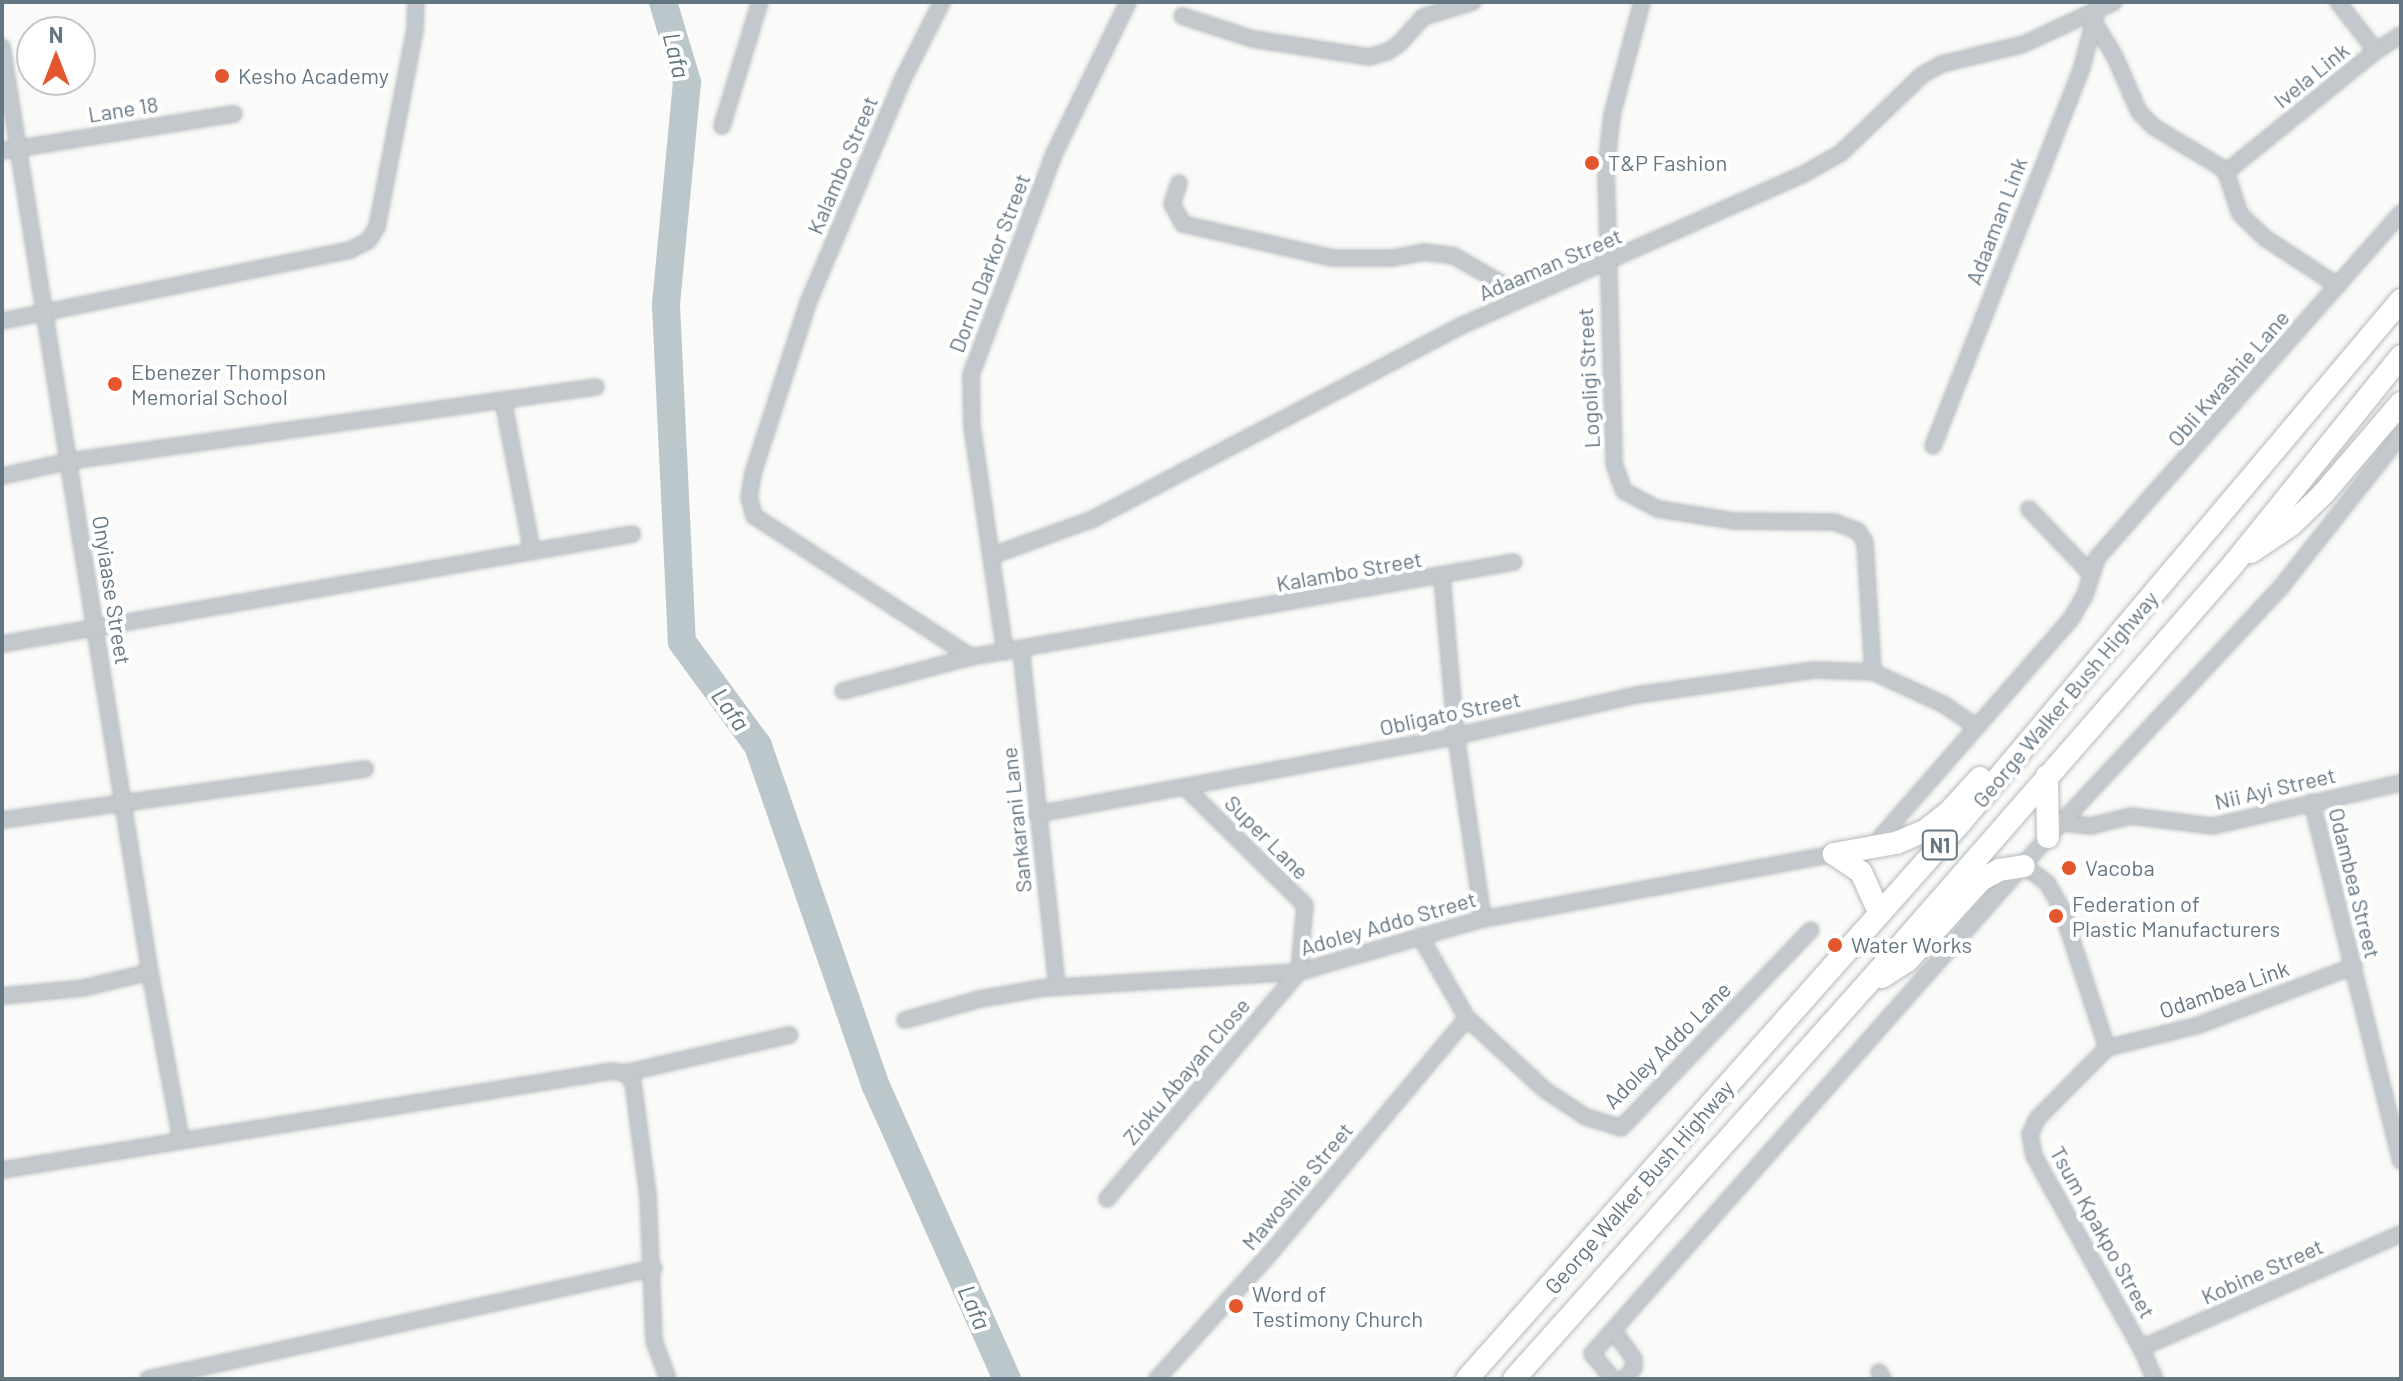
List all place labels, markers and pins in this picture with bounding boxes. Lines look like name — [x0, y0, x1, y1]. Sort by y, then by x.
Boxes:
place label: Kesho Academy — [238, 63, 389, 89]
marker: Kesho Academy — [213, 67, 231, 85]
place label: T&P Fashion — [1608, 150, 1727, 176]
marker: T&P Fashion — [1583, 154, 1601, 172]
place label: Ebenezer Thompson Memorial School — [131, 358, 326, 410]
marker: Ebenezer Thompson Memorial School — [106, 375, 124, 393]
place label: Vacoba — [2085, 855, 2155, 881]
marker: Vacoba — [2060, 859, 2078, 877]
place label: Federation of Plastic Manufacturers — [2072, 890, 2280, 942]
marker: Federation of Plastic Manufacturers — [2047, 907, 2065, 925]
place label: Water Works — [1851, 932, 1972, 958]
marker: Water Works — [1826, 936, 1844, 954]
place label: Word of Testimony Church — [1252, 1280, 1423, 1332]
marker: Word of Testimony Church — [1227, 1297, 1245, 1315]

